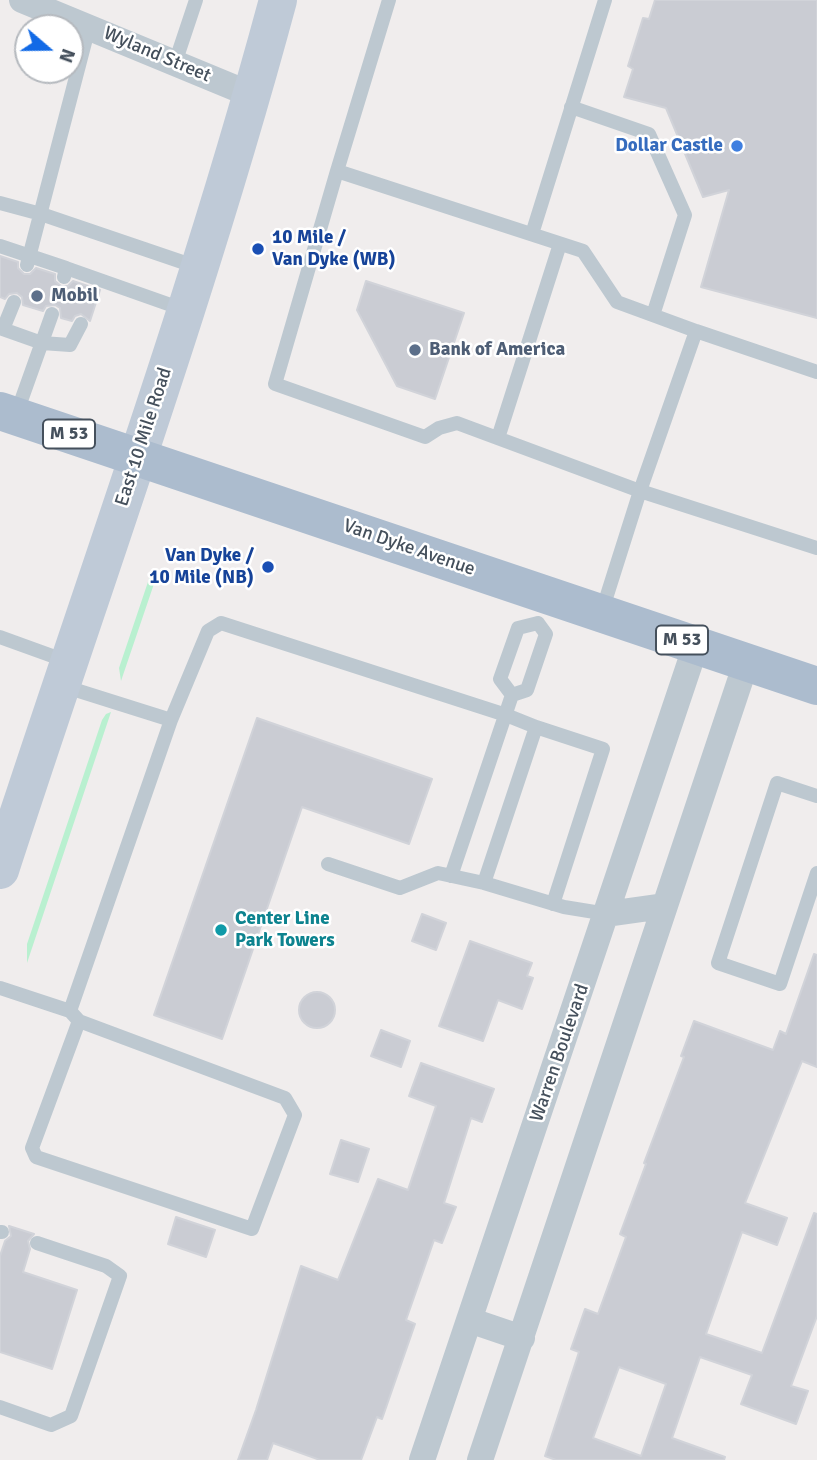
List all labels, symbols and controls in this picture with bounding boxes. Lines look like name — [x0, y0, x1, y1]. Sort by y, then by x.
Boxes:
north arrow — [14, 14, 84, 84]
street label: Wyland Street — [100, 22, 214, 88]
text: N — [53, 45, 80, 66]
place label: Dollar Castle — [615, 135, 723, 157]
marker: Dollar Castle — [729, 138, 745, 154]
place label: 10 Mile / Van Dyke (WB) — [272, 227, 396, 271]
marker: 10 Mile / Van Dyke (WB) — [250, 241, 266, 257]
place label: Mobil — [51, 285, 99, 307]
marker: Mobil — [29, 288, 45, 304]
place label: Bank of America — [429, 339, 565, 361]
marker: Bank of America — [407, 342, 423, 358]
street label: East 10 Mile Road — [111, 365, 177, 509]
road number: M 53 — [43, 420, 95, 448]
street label: Van Dyke Avenue — [340, 515, 478, 581]
place label: Van Dyke / 10 Mile (NB) — [149, 545, 254, 589]
marker: Van Dyke / 10 Mile (NB) — [260, 559, 276, 575]
road number: M 53 — [656, 626, 708, 654]
place label: Center Line Park Towers — [235, 908, 335, 952]
marker: Center Line Park Towers — [213, 922, 229, 938]
street label: Warren Boulevard — [526, 981, 594, 1125]

